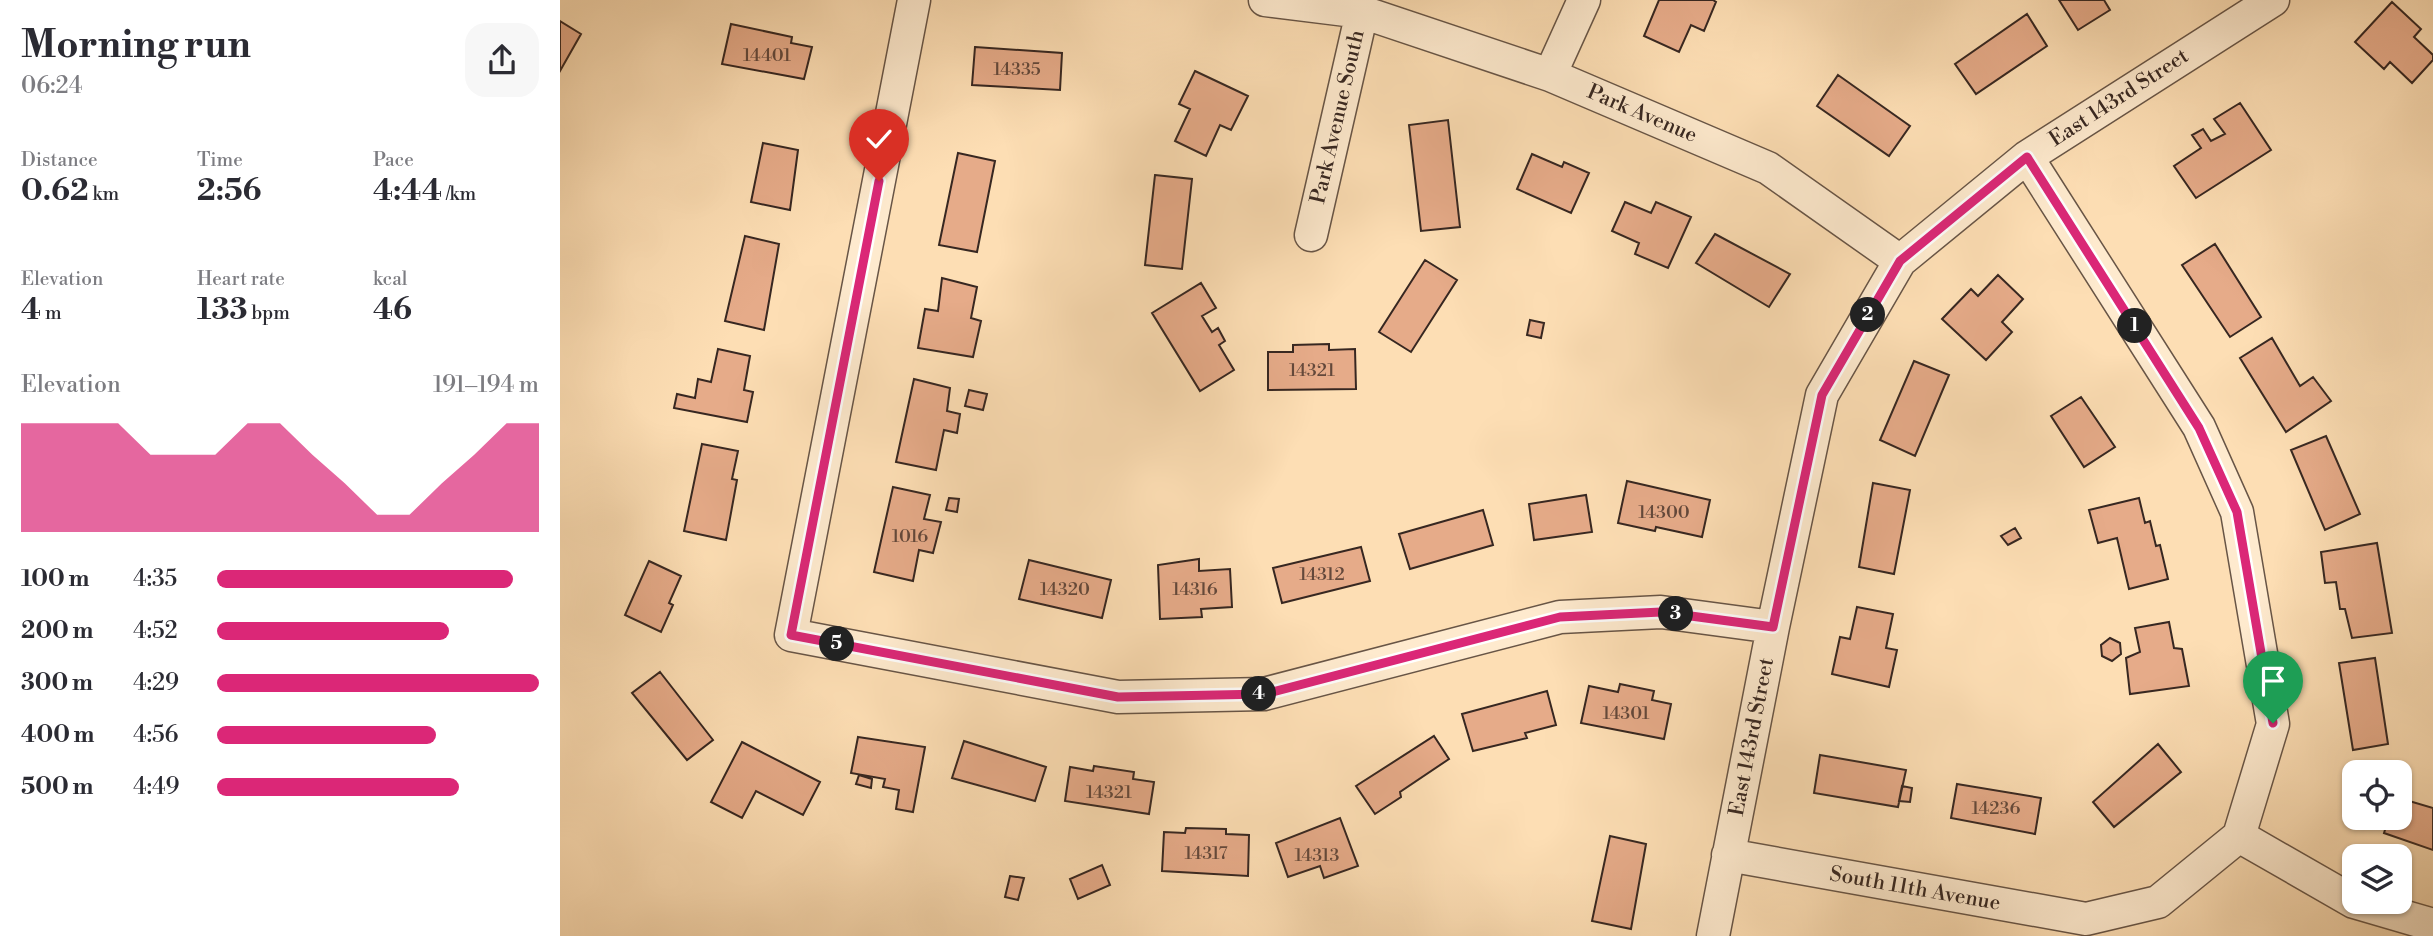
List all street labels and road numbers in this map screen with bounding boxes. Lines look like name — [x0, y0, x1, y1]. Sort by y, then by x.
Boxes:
street label: Park Avenue South — [1305, 27, 1371, 206]
street label: East 143rd Street — [2045, 43, 2194, 153]
street label: Park Avenue — [1583, 79, 1701, 149]
street label: East 143rd Street — [1724, 655, 1780, 818]
street label: South 11th Avenue — [1828, 861, 2002, 917]

